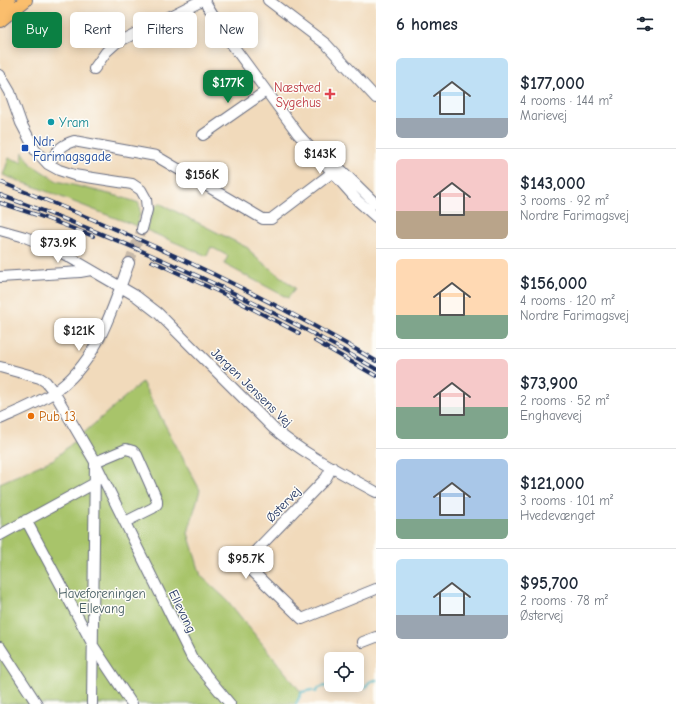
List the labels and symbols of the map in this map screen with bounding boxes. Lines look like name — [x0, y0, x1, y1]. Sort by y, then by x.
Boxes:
pin: $177K — [200, 70, 256, 104]
place label: Næstved Sygehus — [274, 80, 321, 110]
marker: Næstved Sygehus — [324, 88, 336, 100]
place label: Yram — [59, 115, 89, 130]
marker: Yram — [46, 117, 56, 127]
place label: Ndr. Farimagsgade — [33, 134, 112, 164]
pin: $143K — [292, 141, 348, 175]
marker: Ndr. Farimagsgade — [20, 143, 30, 153]
pin: $156K — [174, 162, 230, 196]
pin: $73.9K — [25, 230, 91, 264]
pin: $121K — [51, 318, 107, 352]
street label: Jørgen Jensens Vej — [208, 345, 295, 430]
place label: Pub 13 — [39, 409, 76, 424]
marker: Pub 13 — [26, 411, 36, 421]
street label: Østervej — [263, 484, 304, 525]
pin: $95.7K — [213, 546, 279, 580]
park label: Haveforeningen Ellevang — [58, 586, 146, 616]
street label: Ellevang — [166, 587, 199, 635]

